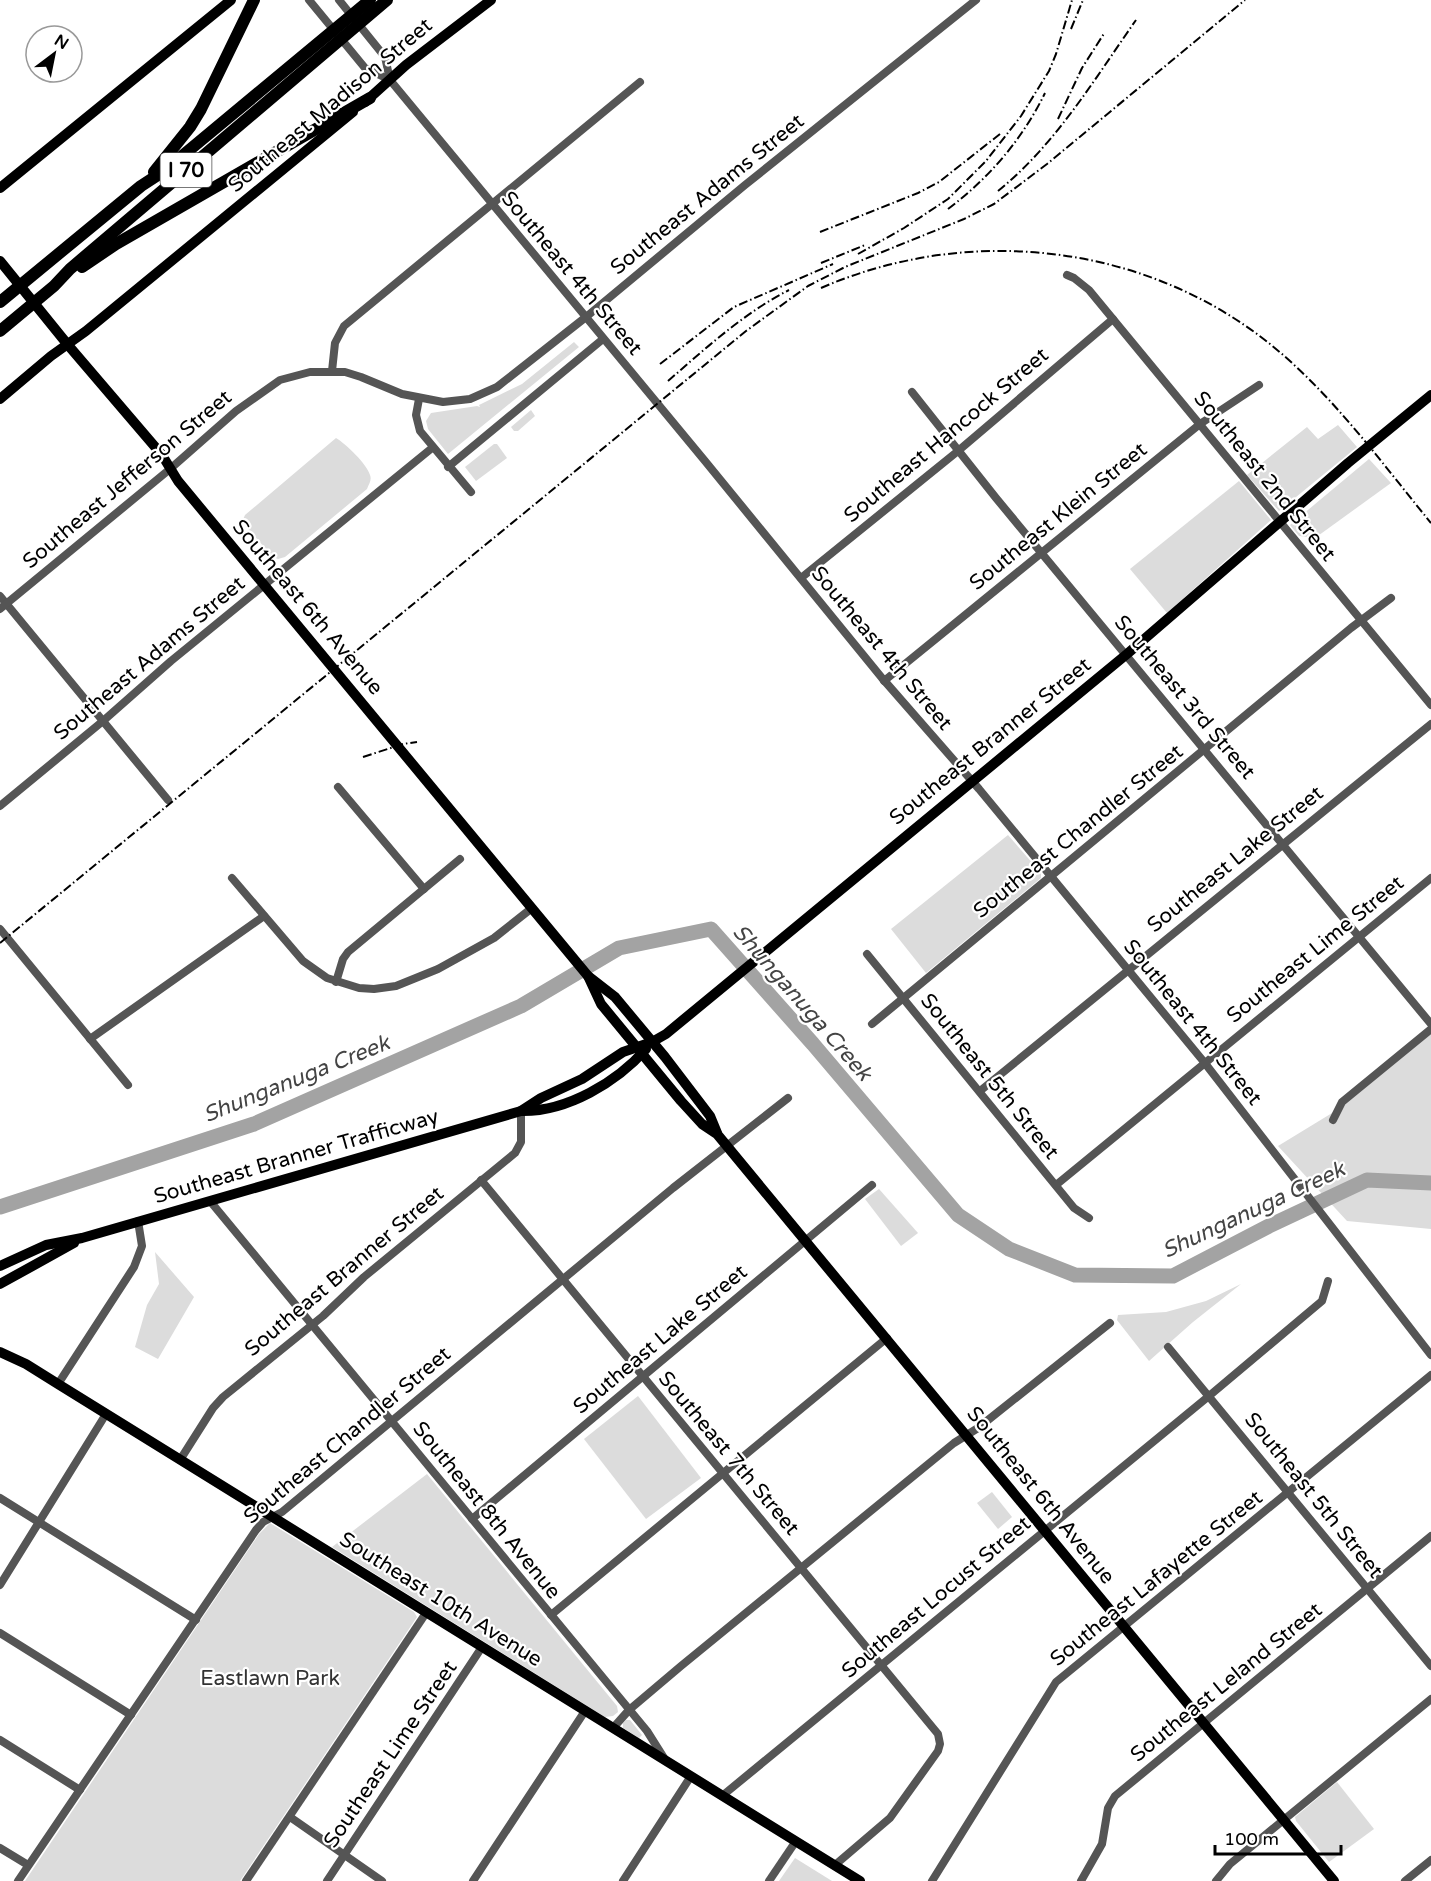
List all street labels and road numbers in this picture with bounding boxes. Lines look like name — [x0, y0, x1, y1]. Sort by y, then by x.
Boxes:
street label: Southeast Madison Street — [223, 13, 437, 198]
street label: Southeast Adams Street — [605, 109, 809, 280]
road number: I 70 — [160, 153, 212, 187]
street label: Southeast 4th Street — [496, 186, 647, 360]
street label: Southeast Hancock Street — [839, 343, 1054, 528]
street label: Southeast Jefferson Street — [18, 385, 237, 574]
street label: Southeast 2nd Street — [1188, 386, 1341, 566]
street label: Southeast Klein Street — [965, 437, 1152, 596]
street label: Southeast 6th Avenue — [227, 515, 388, 700]
street label: Southeast 4th Street — [806, 561, 957, 735]
street label: Southeast Adams Street — [49, 571, 250, 746]
street label: Southeast 3rd Street — [1109, 610, 1260, 784]
street label: Southeast Branner Street — [885, 652, 1096, 830]
street label: Southeast Chandler Street — [969, 739, 1188, 924]
street label: Southeast Lake Street — [1142, 781, 1328, 938]
street label: Southeast Lime Street — [1222, 870, 1409, 1028]
street label: Southeast 4th Street — [1118, 934, 1267, 1110]
street label: Southeast 5th Street — [915, 988, 1064, 1164]
street label: Southeast Branner Trafficway — [151, 1104, 441, 1209]
street label: Southeast Branner Street — [240, 1181, 449, 1362]
street label: Southeast Lake Street — [568, 1259, 752, 1419]
street label: Southeast Chandler Street — [239, 1341, 456, 1529]
street label: Southeast 7th Street — [653, 1366, 804, 1540]
street label: Southeast 6th Avenue — [961, 1402, 1120, 1589]
street label: Southeast 5th Street — [1239, 1407, 1388, 1583]
street label: Southeast 8th Avenue — [407, 1417, 566, 1604]
street label: Southeast Lafayette Street — [1045, 1485, 1267, 1672]
street label: Southeast Locust Street — [837, 1511, 1036, 1684]
street label: Southeast 10th Avenue — [335, 1527, 547, 1672]
street label: Southeast Leland Street — [1126, 1597, 1327, 1767]
street label: Southeast Lime Street — [318, 1656, 462, 1853]

